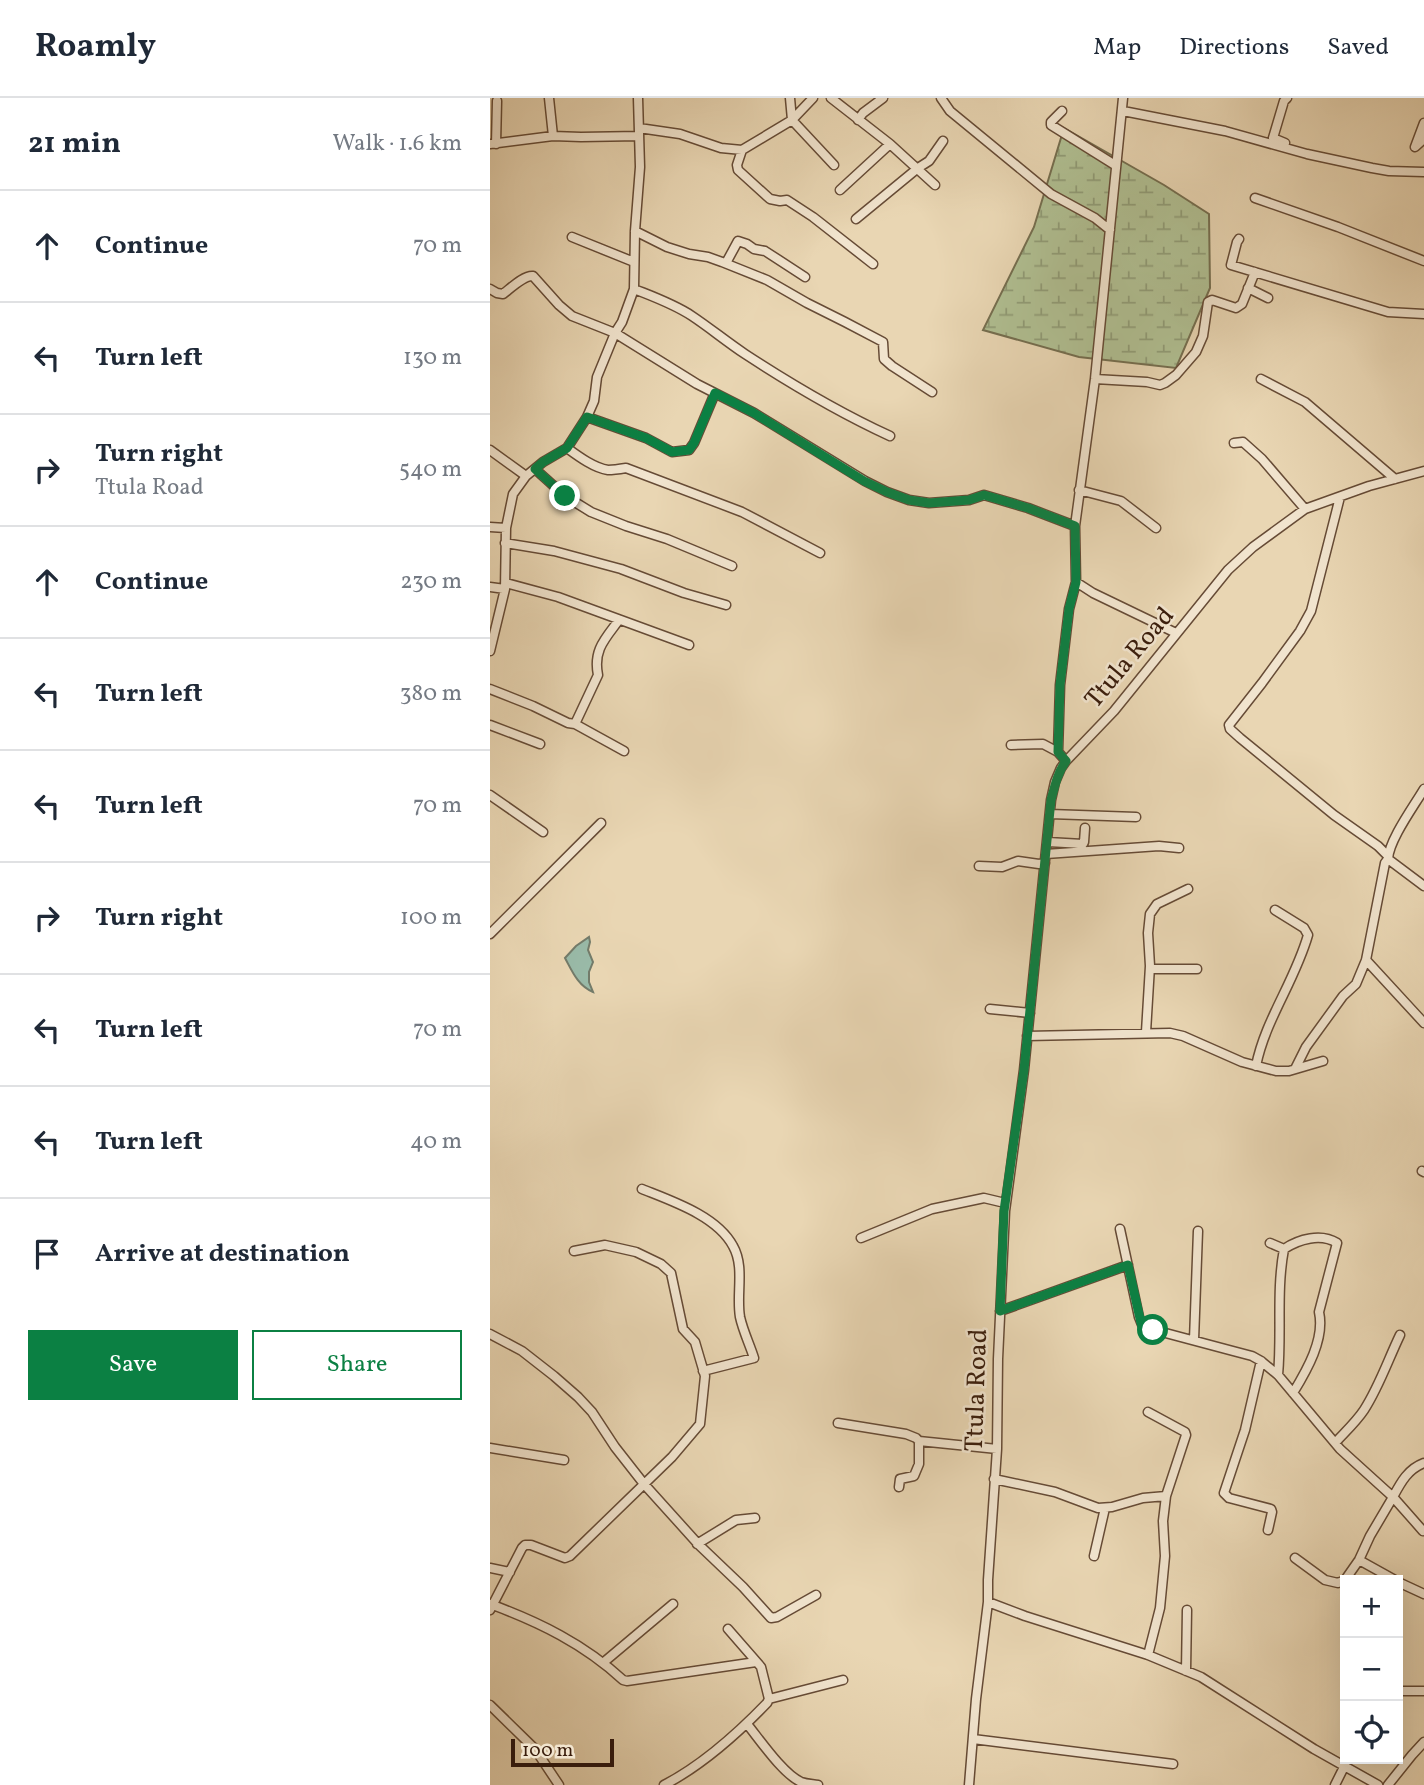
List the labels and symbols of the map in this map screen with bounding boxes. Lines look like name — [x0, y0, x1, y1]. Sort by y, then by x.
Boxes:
route end — [549, 480, 580, 511]
street label: Ttula Road — [1077, 599, 1183, 717]
route start — [1137, 1314, 1168, 1345]
street label: Ttula Road — [957, 1328, 997, 1452]
scale bar — [511, 1736, 614, 1768]

